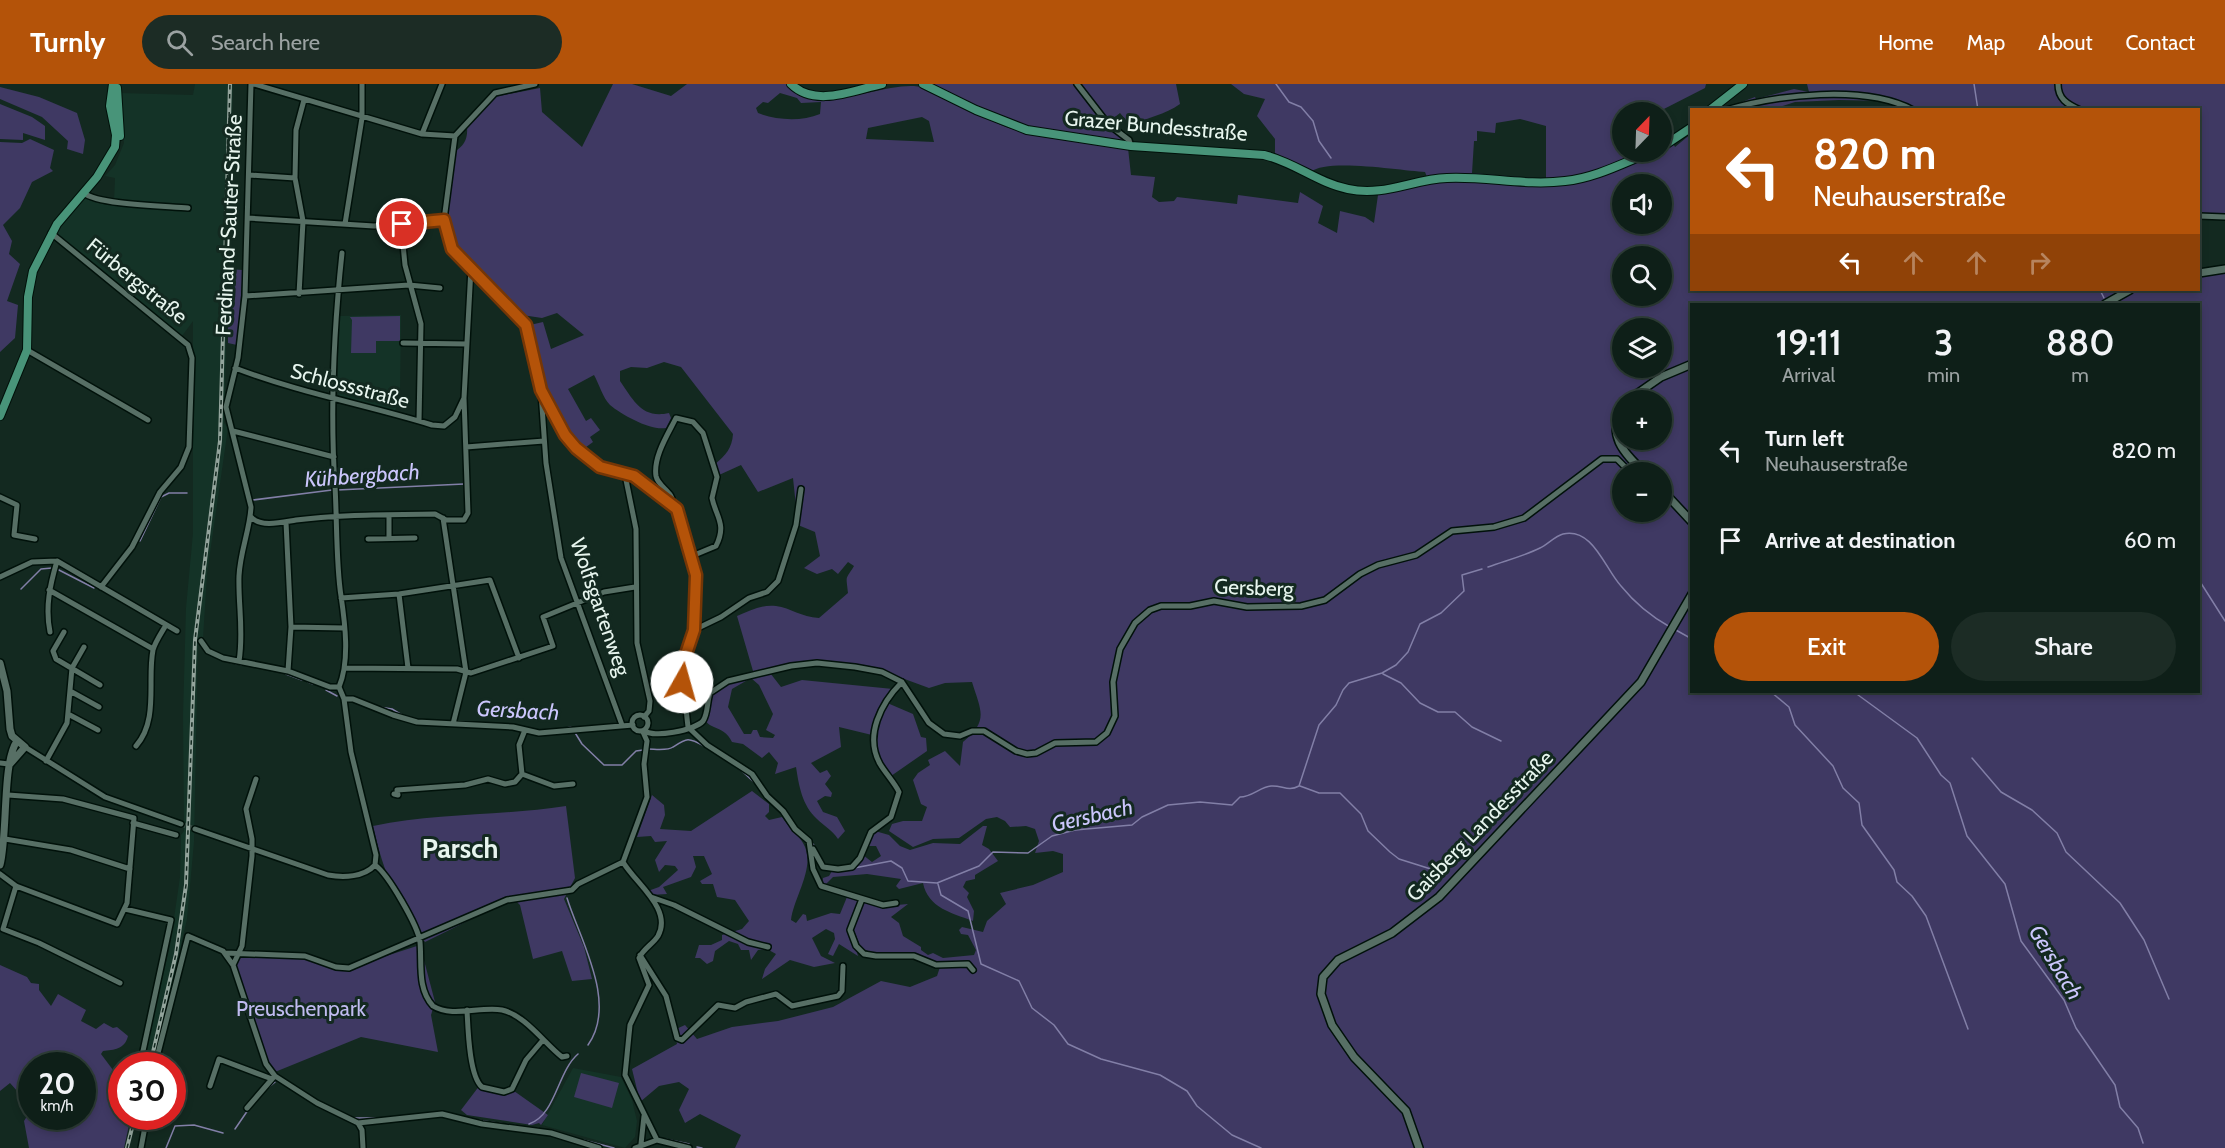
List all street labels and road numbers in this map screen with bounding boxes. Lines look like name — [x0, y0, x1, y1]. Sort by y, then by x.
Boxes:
street label: Grazer Bundesstraße — [1063, 105, 1249, 146]
street label: Ferdinand-Sauter-Straße — [210, 114, 247, 336]
street label: Fürbergstraße — [82, 232, 193, 329]
street label: Schlossstraße — [288, 358, 413, 413]
street label: Wolfsgartenweg — [565, 535, 636, 679]
street label: Gersberg — [1214, 574, 1295, 601]
street label: Gaisberg Landesstraße — [1401, 745, 1558, 906]

